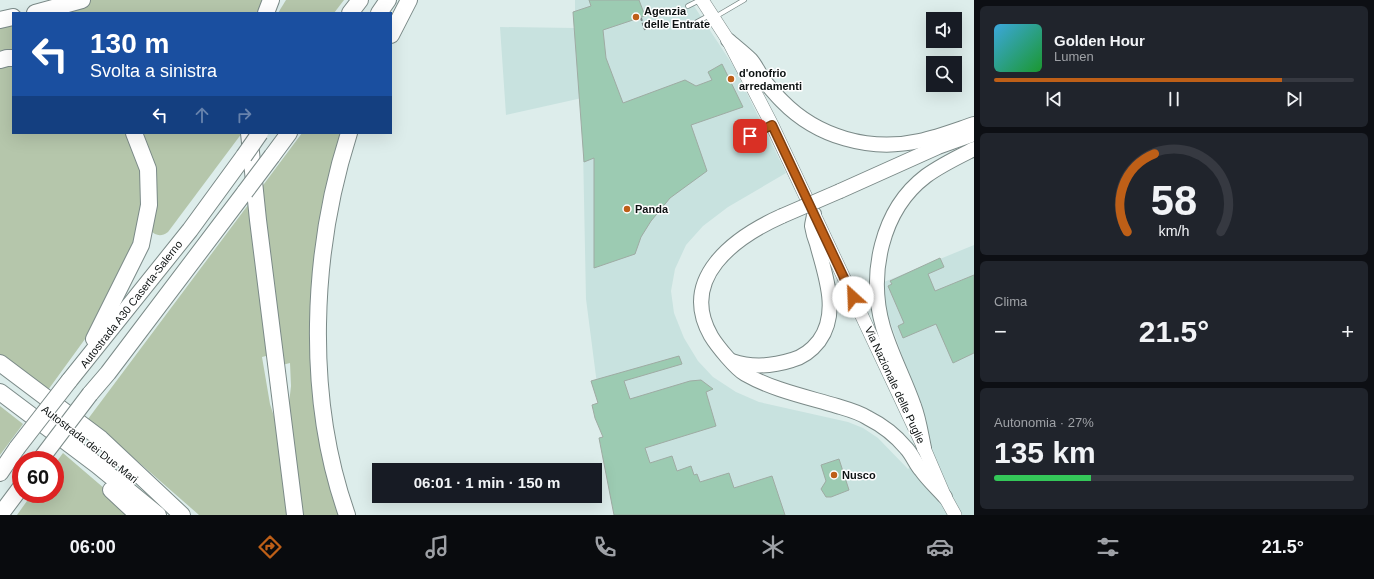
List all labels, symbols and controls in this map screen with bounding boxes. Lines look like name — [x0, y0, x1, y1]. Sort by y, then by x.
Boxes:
place label: Agenzia delle Entrate — [644, 5, 710, 30]
marker: Agenzia delle Entrate — [631, 12, 641, 22]
map controls — [926, 12, 962, 92]
button: sound — [926, 12, 962, 48]
icon: left — [24, 28, 76, 80]
text: 130 m — [90, 28, 169, 59]
text: Golden Hour — [1054, 32, 1145, 49]
text: Lumen — [1054, 49, 1094, 64]
button: search — [926, 56, 962, 92]
text: Svolta a sinistra — [90, 61, 217, 81]
place label: d'onofrio arredamenti — [739, 67, 802, 92]
marker: d'onofrio arredamenti — [726, 74, 736, 84]
icon: previous — [1043, 88, 1065, 110]
icon: pause — [1163, 88, 1185, 110]
icon: next — [1283, 88, 1305, 110]
icon: left — [149, 104, 171, 126]
icon: ahead — [191, 104, 213, 126]
icon: right — [233, 104, 255, 126]
pin — [733, 119, 767, 153]
icon: arrive — [739, 125, 761, 147]
text: 58 — [1151, 177, 1197, 224]
place label: Panda — [635, 203, 669, 215]
marker: Panda — [622, 204, 632, 214]
text: km/h — [1159, 222, 1190, 238]
street label: Autostrada A30 Caserta-Salerno — [78, 238, 184, 370]
position arrow — [832, 276, 874, 318]
text: Clima — [994, 294, 1027, 309]
text: 21.5° — [1139, 315, 1209, 348]
text: − — [994, 319, 1007, 344]
text: + — [1341, 319, 1354, 344]
street label: Via Nazionale delle Puglie — [863, 325, 927, 445]
street label: Autostrada dei Due Mari — [40, 403, 140, 485]
text: Autonomia · 27% — [994, 415, 1094, 430]
text: 135 km — [994, 436, 1096, 469]
speed limit sign: 60 — [12, 451, 64, 503]
place label: Nusco — [842, 469, 876, 481]
marker: Nusco — [829, 470, 839, 480]
text: 06:01 · 1 min · 150 m — [414, 474, 560, 491]
icon: directions — [256, 533, 284, 561]
icon: music — [423, 533, 451, 561]
icon: phone — [591, 533, 619, 561]
icon: climate — [759, 533, 787, 561]
icon: car — [926, 533, 954, 561]
icon: filters — [1094, 533, 1122, 561]
text: 06:00 — [70, 537, 116, 557]
text: 21.5° — [1262, 537, 1304, 557]

